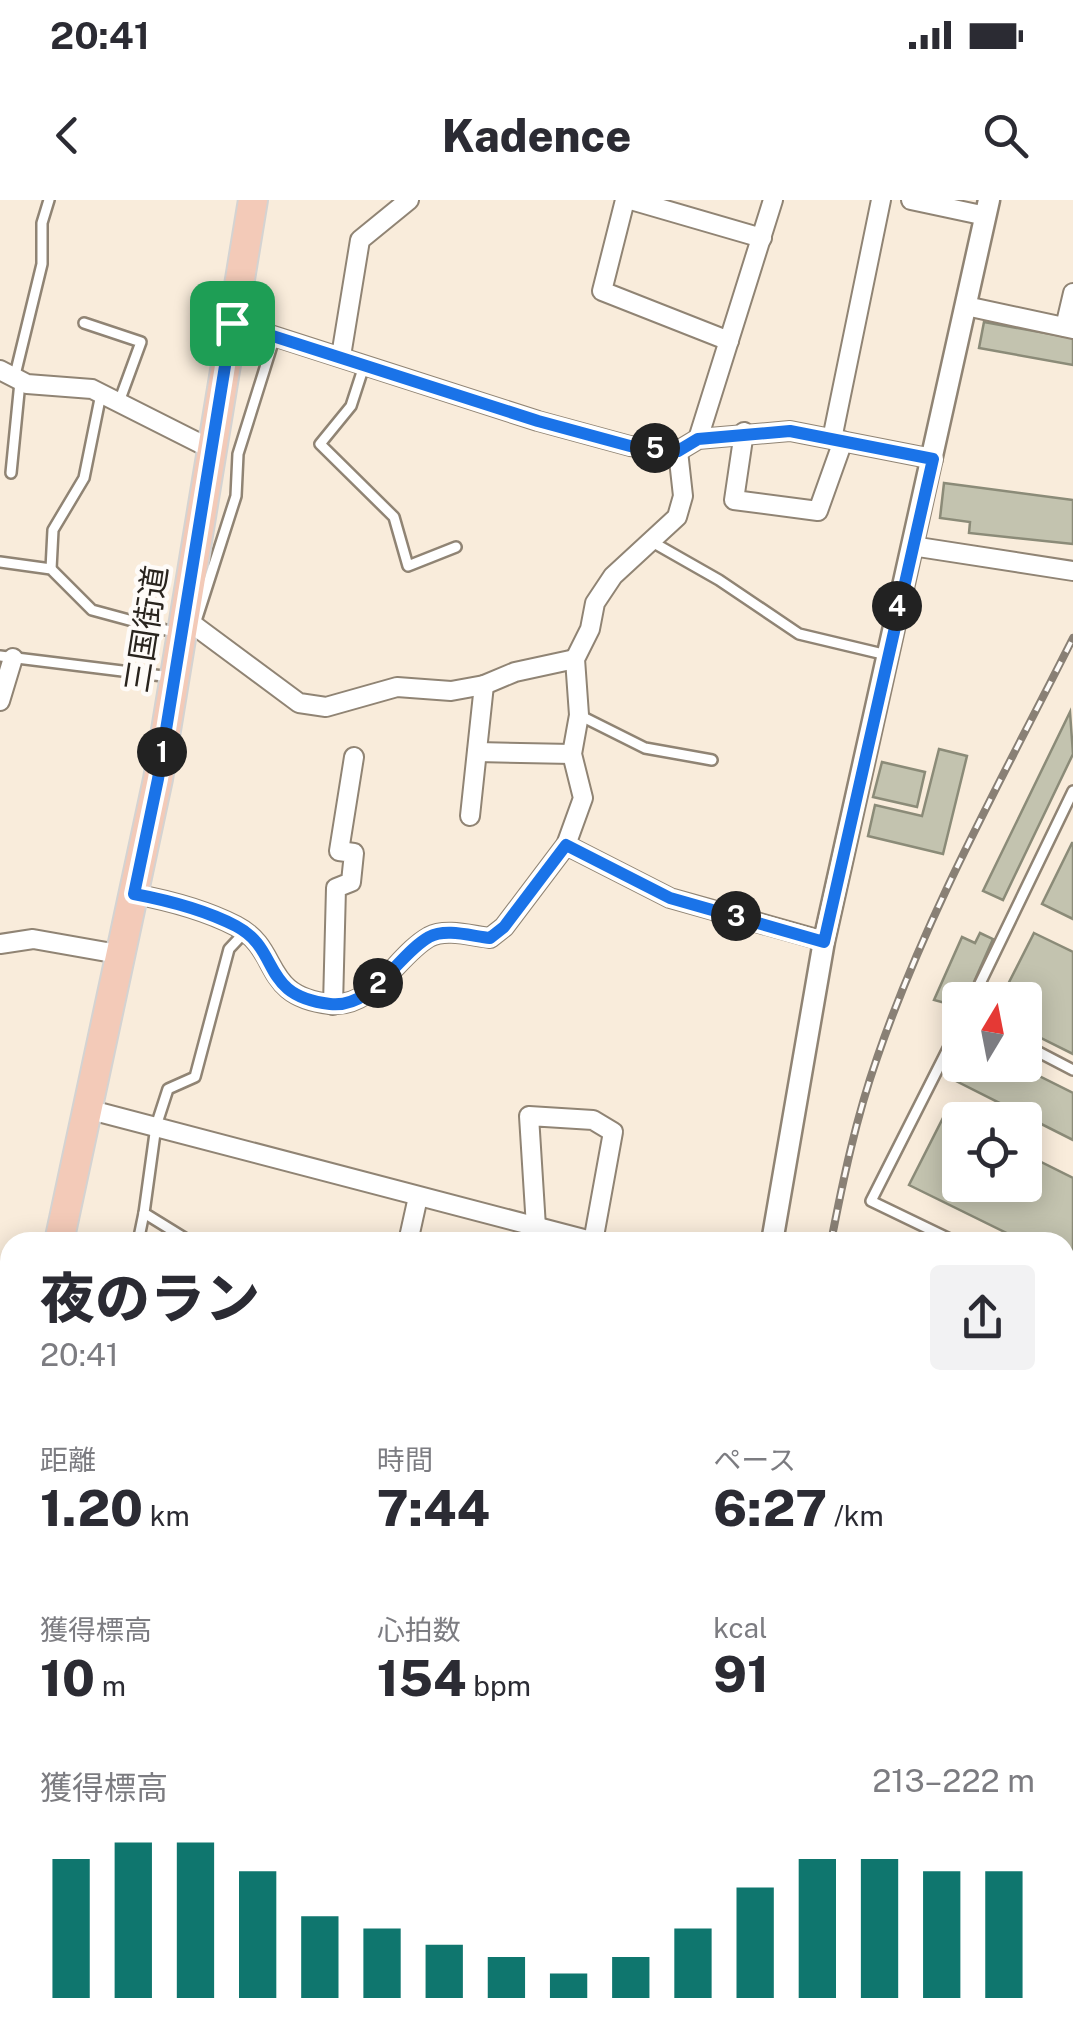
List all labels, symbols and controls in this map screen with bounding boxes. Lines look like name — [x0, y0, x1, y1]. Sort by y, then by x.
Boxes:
text: 20:41 — [50, 13, 150, 58]
icon: back — [40, 108, 95, 163]
icon: search — [978, 108, 1033, 163]
text: Kadence — [442, 109, 631, 162]
pin — [190, 281, 275, 366]
icon: arrive — [205, 296, 260, 351]
pin: 5 — [630, 423, 680, 473]
text: 5 — [646, 431, 664, 464]
street label: 三国街道 — [118, 563, 174, 695]
pin: 4 — [872, 581, 922, 631]
text: 4 — [888, 589, 906, 622]
pin: 1 — [137, 727, 187, 777]
text: 1 — [156, 735, 168, 768]
pin: 3 — [711, 891, 761, 941]
text: 3 — [727, 899, 745, 932]
pin: 2 — [353, 958, 403, 1008]
text: 2 — [369, 966, 387, 999]
north arrow — [942, 982, 1042, 1082]
map controls — [942, 982, 1042, 1202]
button: locate — [942, 1102, 1042, 1202]
button: share — [930, 1265, 1035, 1370]
text: 夜のラン — [40, 1266, 260, 1330]
text: 20:41 — [40, 1336, 119, 1373]
text: 距離 — [40, 1443, 96, 1476]
text: 時間 — [377, 1443, 433, 1476]
text: ペース — [713, 1443, 796, 1476]
text: 1.20 — [40, 1478, 143, 1537]
text: 7:44 — [377, 1478, 490, 1537]
text: 6:27 — [713, 1478, 827, 1537]
text: km — [143, 1499, 190, 1532]
text: /km — [827, 1499, 884, 1532]
text: kcal — [713, 1611, 767, 1644]
text: 獲得標高 — [40, 1613, 152, 1646]
text: 心拍数 — [377, 1613, 461, 1646]
text: 91 — [713, 1644, 769, 1703]
text: 10 — [40, 1648, 95, 1707]
text: 154 — [377, 1648, 467, 1707]
text: m — [95, 1669, 126, 1702]
text: bpm — [467, 1669, 531, 1702]
text: 213–222 m — [872, 1762, 1035, 1799]
text: 獲得標高 — [40, 1769, 168, 1806]

